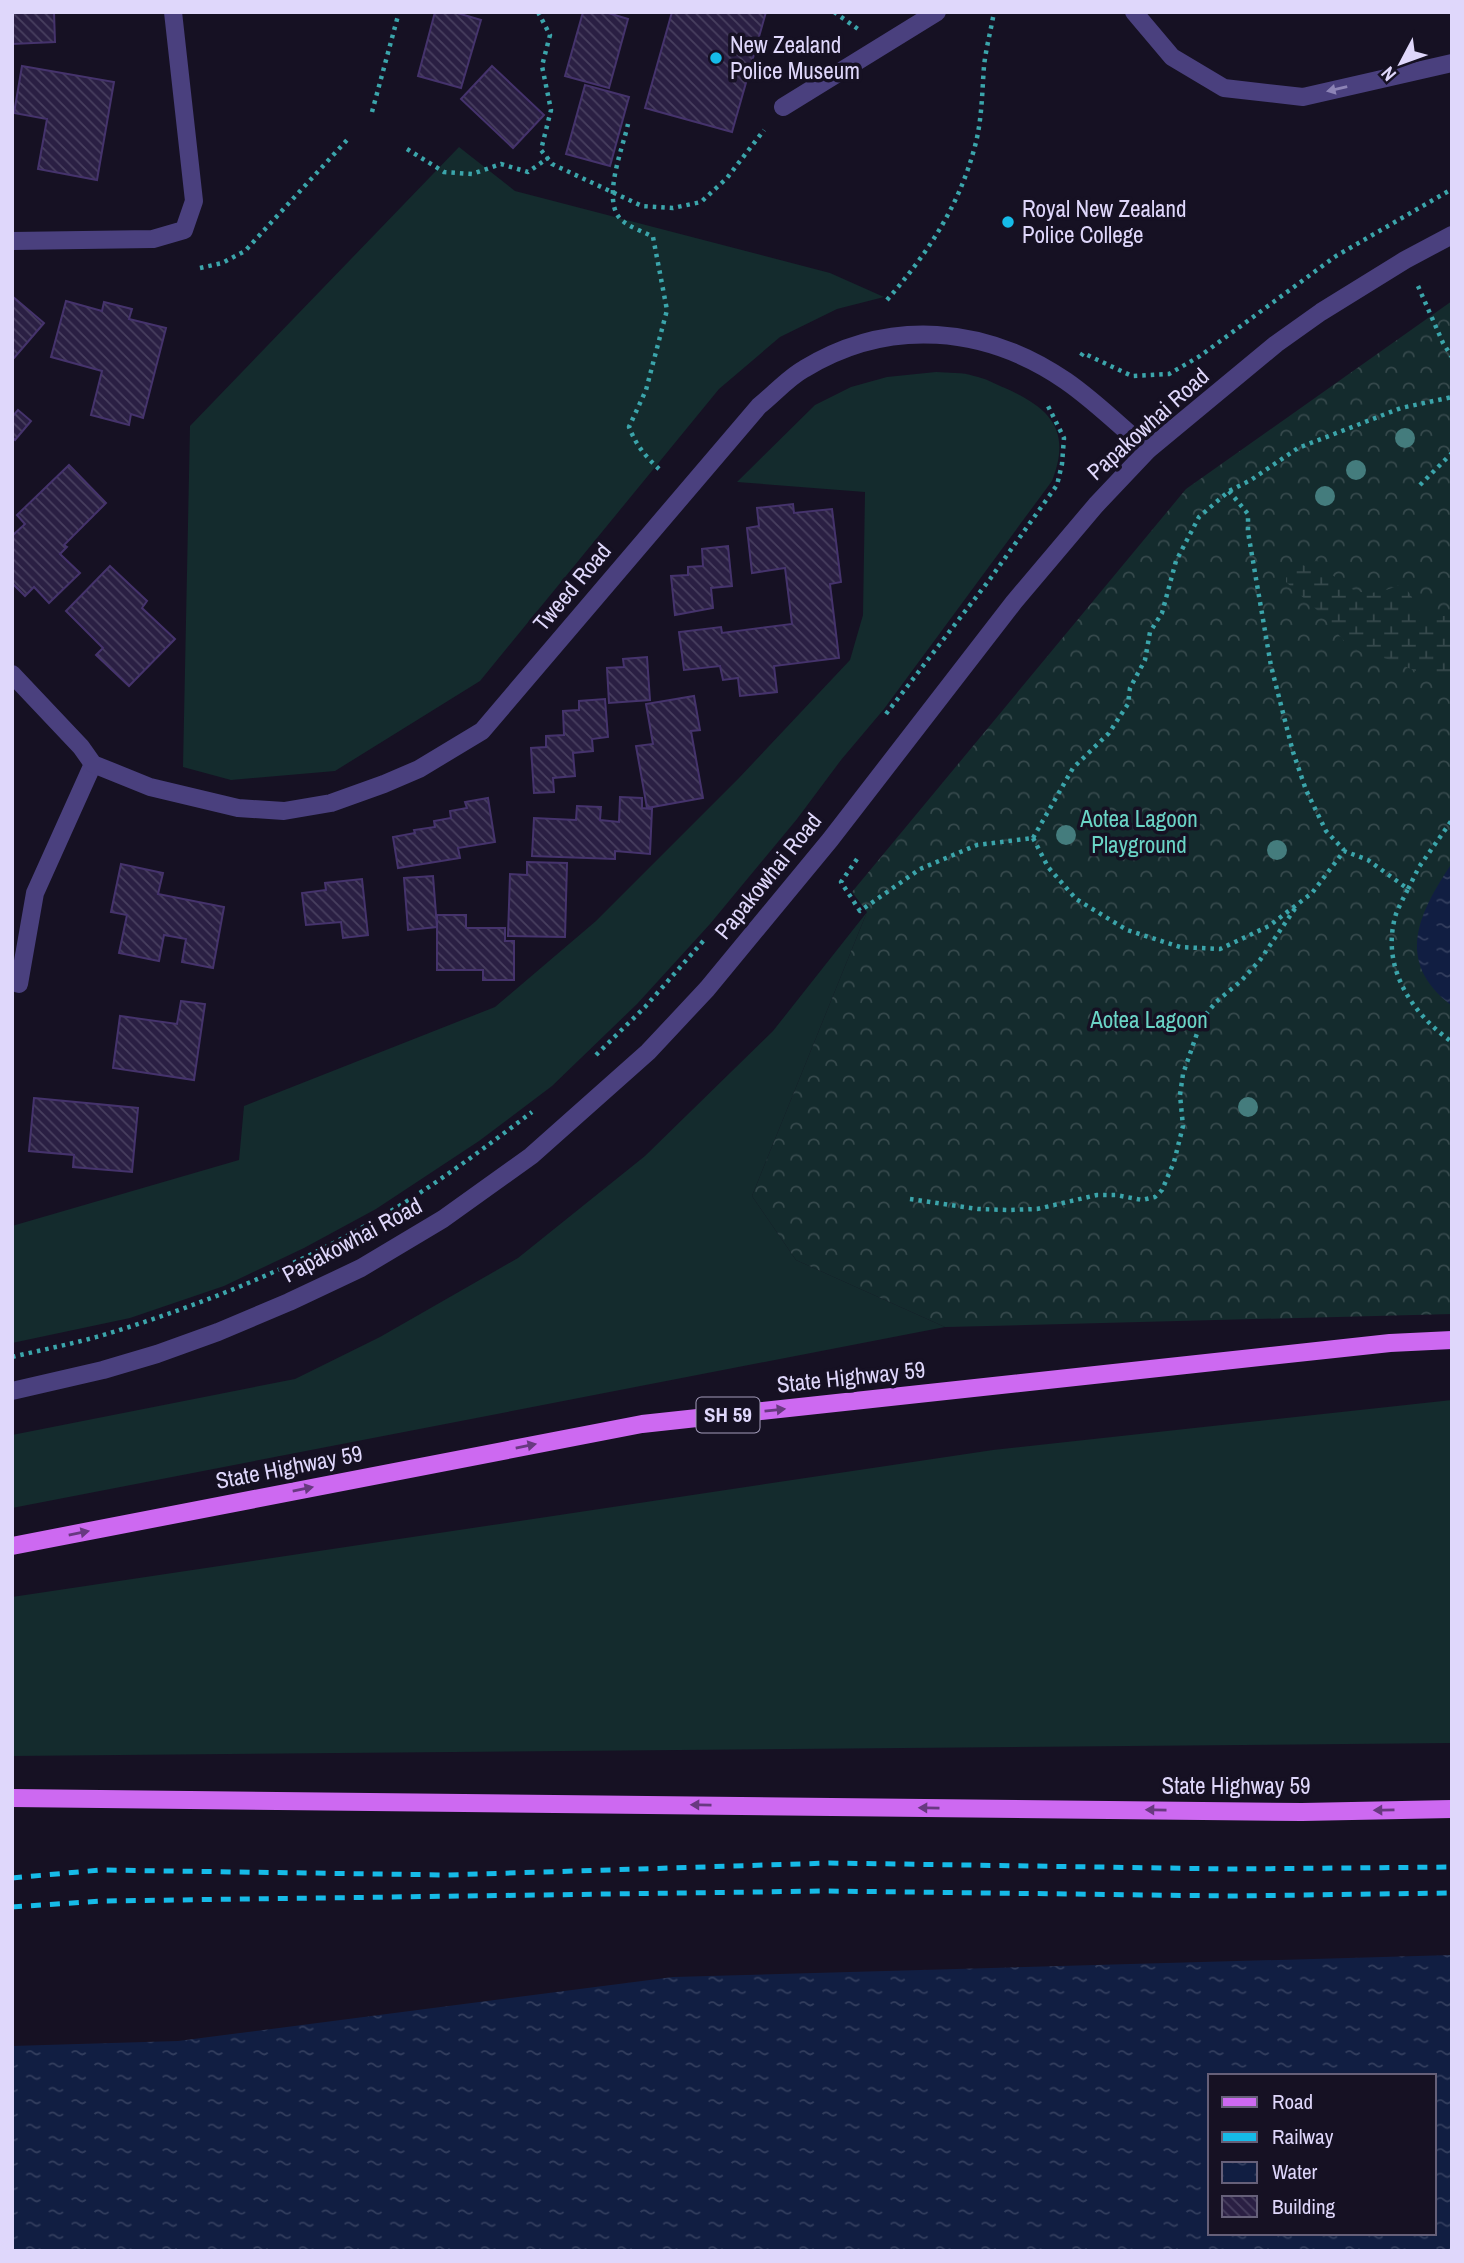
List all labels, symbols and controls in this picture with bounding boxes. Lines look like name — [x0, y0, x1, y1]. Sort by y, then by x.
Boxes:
north arrow — [1366, 28, 1436, 98]
place label: New Zealand Police Museum — [730, 29, 860, 86]
marker: New Zealand Police Museum — [708, 50, 724, 66]
text: N — [1375, 61, 1402, 87]
one-way arrow — [1326, 84, 1348, 95]
place label: Royal New Zealand Police College — [1022, 193, 1187, 250]
marker: Royal New Zealand Police College — [1000, 214, 1016, 230]
street label: Papakowhai Road — [1080, 361, 1215, 487]
street label: Tweed Road — [526, 536, 618, 637]
park label: Aotea Lagoon Playground — [1079, 803, 1198, 860]
street label: Papakowhai Road — [707, 806, 828, 945]
park label: Aotea Lagoon — [1089, 1004, 1208, 1035]
street label: Papakowhai Road — [276, 1190, 427, 1289]
street label: State Highway 59 — [775, 1353, 927, 1400]
road number: SH 59 — [696, 1398, 760, 1432]
one-way arrow — [764, 1404, 786, 1415]
street label: State Highway 59 — [213, 1437, 365, 1496]
one-way arrow — [515, 1441, 537, 1452]
one-way arrow — [292, 1484, 314, 1495]
one-way arrow — [68, 1527, 90, 1538]
street label: State Highway 59 — [1162, 1770, 1310, 1801]
one-way arrow — [690, 1800, 712, 1811]
one-way arrow — [917, 1802, 939, 1814]
one-way arrow — [1145, 1804, 1167, 1816]
one-way arrow — [1372, 1805, 1394, 1816]
legend — [1208, 2074, 1436, 2235]
text: Road — [1272, 2087, 1313, 2116]
text: Railway — [1272, 2122, 1334, 2151]
text: Water — [1272, 2157, 1318, 2186]
text: Building — [1272, 2192, 1336, 2221]

